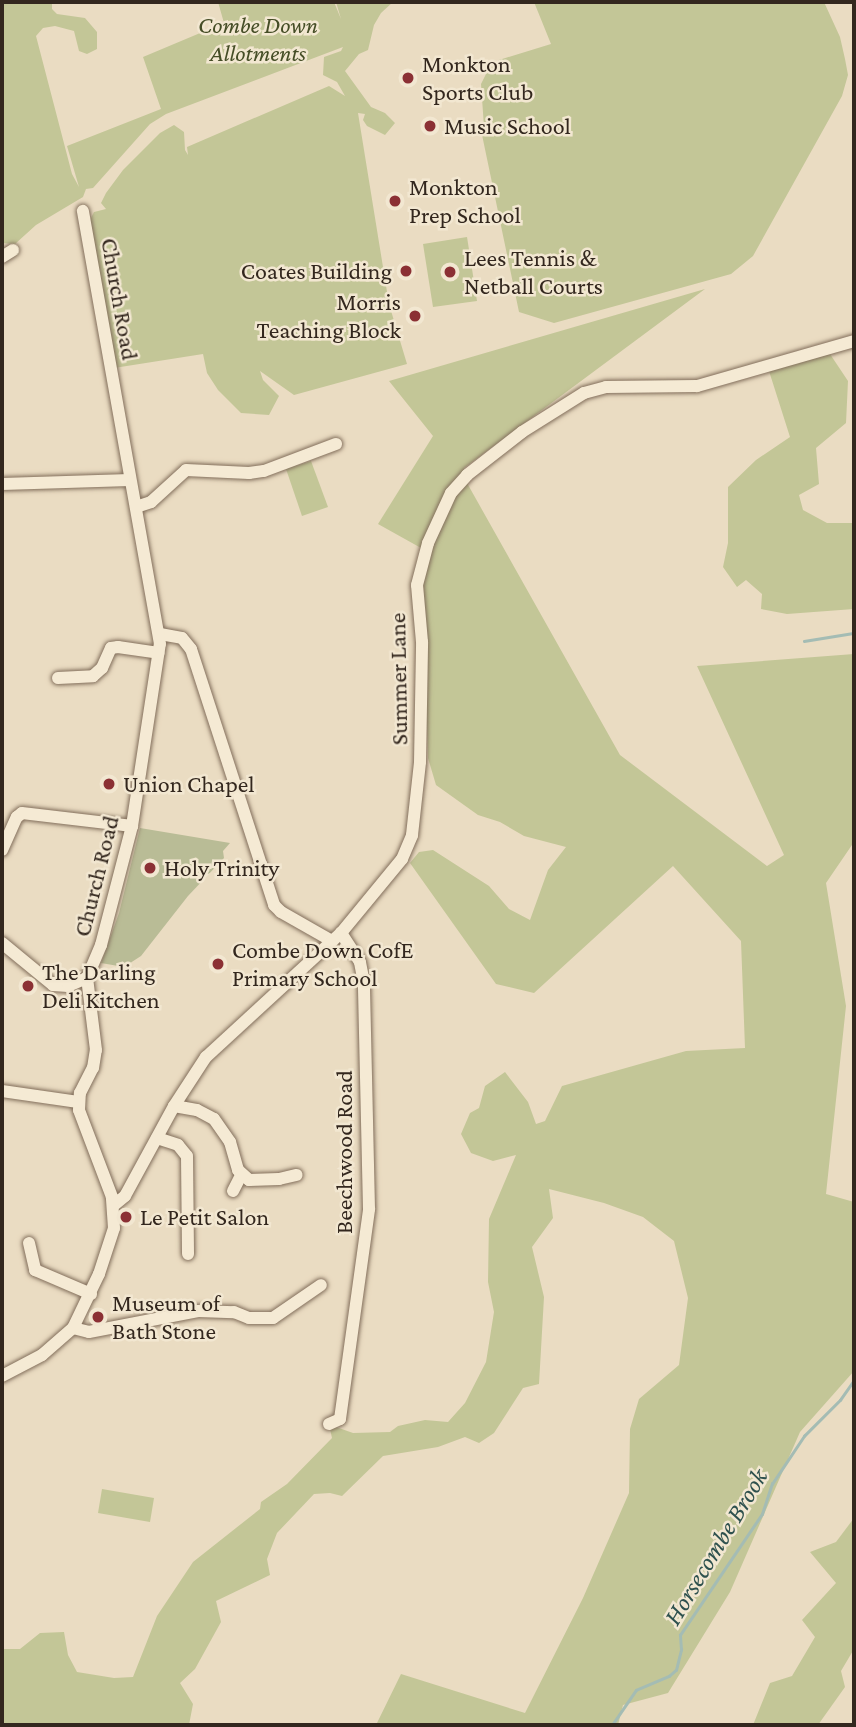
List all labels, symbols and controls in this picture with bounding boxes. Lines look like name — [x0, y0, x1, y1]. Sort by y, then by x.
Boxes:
park label: Combe Down Allotments — [198, 11, 318, 67]
place label: Monkton Sports Club — [422, 50, 533, 106]
marker: Monkton Sports Club — [400, 70, 416, 86]
place label: Music School — [444, 112, 571, 140]
marker: Music School — [422, 118, 438, 134]
place label: Monkton Prep School — [409, 173, 521, 229]
marker: Monkton Prep School — [387, 193, 403, 209]
street label: Church Road — [95, 236, 145, 362]
place label: Lees Tennis & Netball Courts — [464, 244, 603, 300]
place label: Coates Building — [241, 257, 392, 285]
marker: Coates Building — [398, 263, 414, 279]
marker: Lees Tennis & Netball Courts — [442, 264, 458, 280]
place label: Morris Teaching Block — [257, 288, 401, 344]
marker: Morris Teaching Block — [407, 308, 423, 324]
street label: Summer Lane — [382, 612, 414, 746]
place label: Union Chapel — [123, 770, 255, 798]
marker: Union Chapel — [101, 776, 117, 792]
street label: Church Road — [67, 813, 125, 939]
place label: Holy Trinity — [164, 854, 279, 882]
marker: Holy Trinity — [142, 860, 158, 876]
place label: Combe Down CofE Primary School — [232, 936, 414, 992]
marker: Combe Down CofE Primary School — [210, 956, 226, 972]
place label: The Darling Deli Kitchen — [42, 958, 160, 1014]
marker: The Darling Deli Kitchen — [20, 978, 36, 994]
street label: Beechwood Road — [330, 1070, 358, 1234]
place label: Le Petit Salon — [140, 1203, 269, 1231]
marker: Le Petit Salon — [118, 1209, 134, 1225]
place label: Museum of Bath Stone — [112, 1289, 220, 1345]
marker: Museum of Bath Stone — [90, 1309, 106, 1325]
water label: Horsecombe Brook — [657, 1463, 775, 1631]

